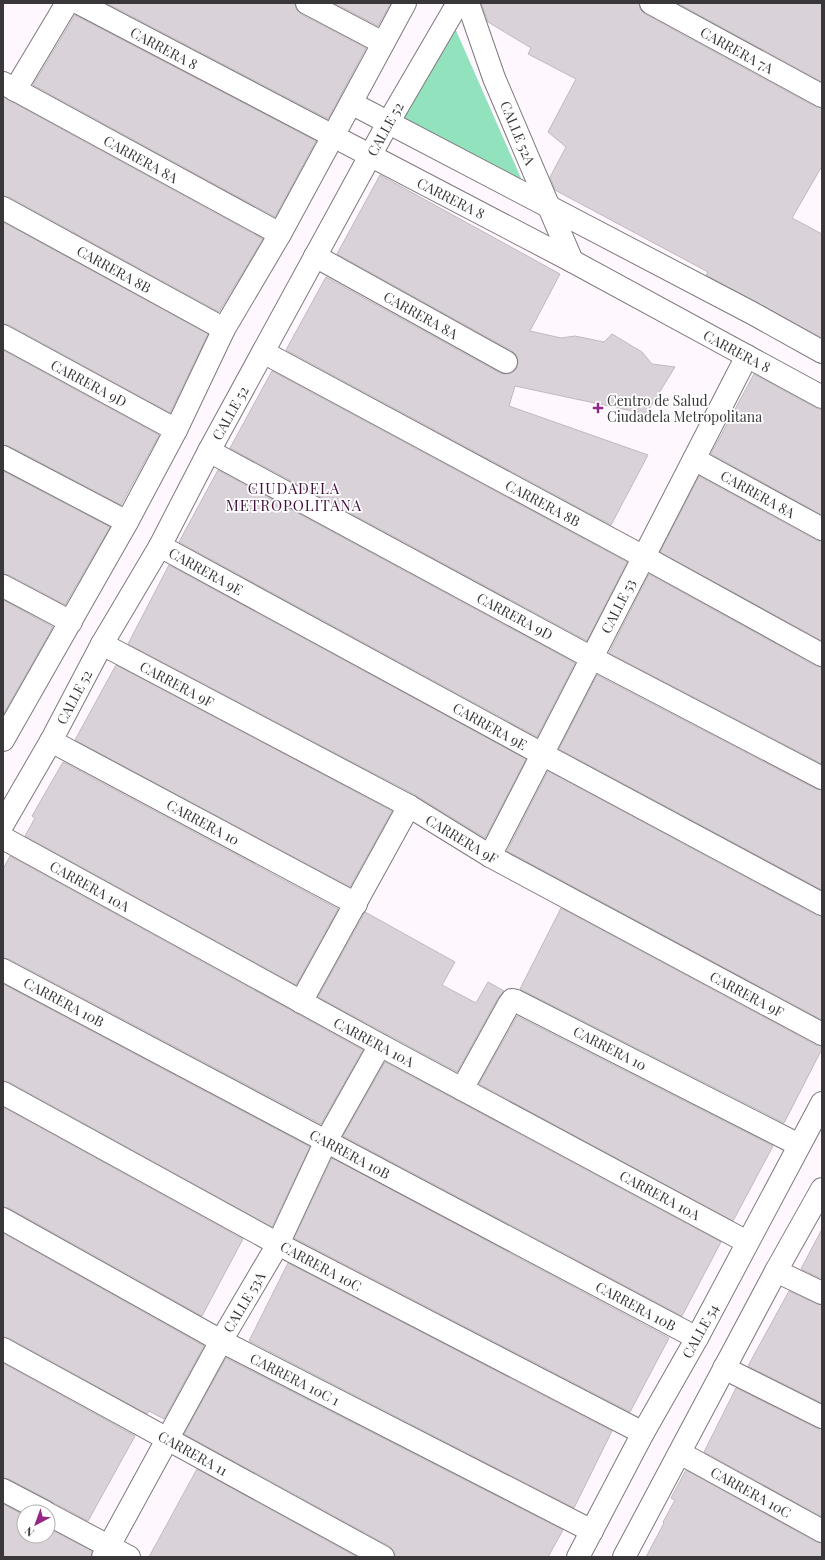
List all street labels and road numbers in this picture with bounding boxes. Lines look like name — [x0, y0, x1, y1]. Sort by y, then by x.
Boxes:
street label: CARRERA 8 — [127, 22, 201, 74]
street label: CARRERA 7A — [697, 22, 777, 78]
street label: CALLE 52 — [362, 98, 408, 159]
street label: CALLE 52A — [496, 98, 540, 168]
street label: CARRERA 8A — [100, 131, 182, 187]
street label: CARRERA 8 — [414, 173, 488, 223]
street label: CARRERA 8B — [73, 241, 155, 297]
street label: CARRERA 8A — [380, 287, 462, 343]
street label: CARRERA 8 — [700, 325, 774, 377]
street label: CARRERA 9D — [48, 355, 130, 411]
street label: CALLE 52 — [207, 382, 253, 443]
street label: CARRERA 8A — [717, 466, 799, 522]
street label: CARRERA 8B — [502, 475, 584, 531]
street label: CARRERA 9E — [166, 543, 246, 599]
street label: CALLE 53 — [596, 575, 640, 637]
street label: CARRERA 9D — [474, 588, 556, 644]
street label: CARRERA 9F — [137, 657, 217, 711]
street label: CALLE 52 — [52, 666, 96, 728]
street label: CARRERA 9E — [450, 698, 530, 754]
street label: CARRERA 10 — [163, 795, 243, 849]
street label: CARRERA 9F — [422, 810, 502, 868]
street label: CARRERA 10A — [47, 856, 134, 916]
street label: CARRERA 9F — [707, 967, 787, 1021]
street label: CARRERA 10B — [20, 973, 108, 1031]
street label: CARRERA 10A — [330, 1013, 418, 1071]
street label: CARRERA 10 — [570, 1021, 650, 1075]
street label: CARRERA 10B — [306, 1125, 394, 1183]
street label: CARRERA 10A — [616, 1166, 704, 1224]
street label: CARRERA 10C — [277, 1237, 365, 1295]
street label: CALLE 53A — [218, 1268, 270, 1336]
street label: CARRERA 10B — [592, 1277, 680, 1335]
street label: CALLE 54 — [677, 1300, 723, 1362]
street label: CARRERA 10C 1 — [247, 1348, 343, 1410]
street label: CARRERA 11 — [155, 1426, 231, 1480]
street label: CARRERA 10C — [707, 1462, 795, 1522]

